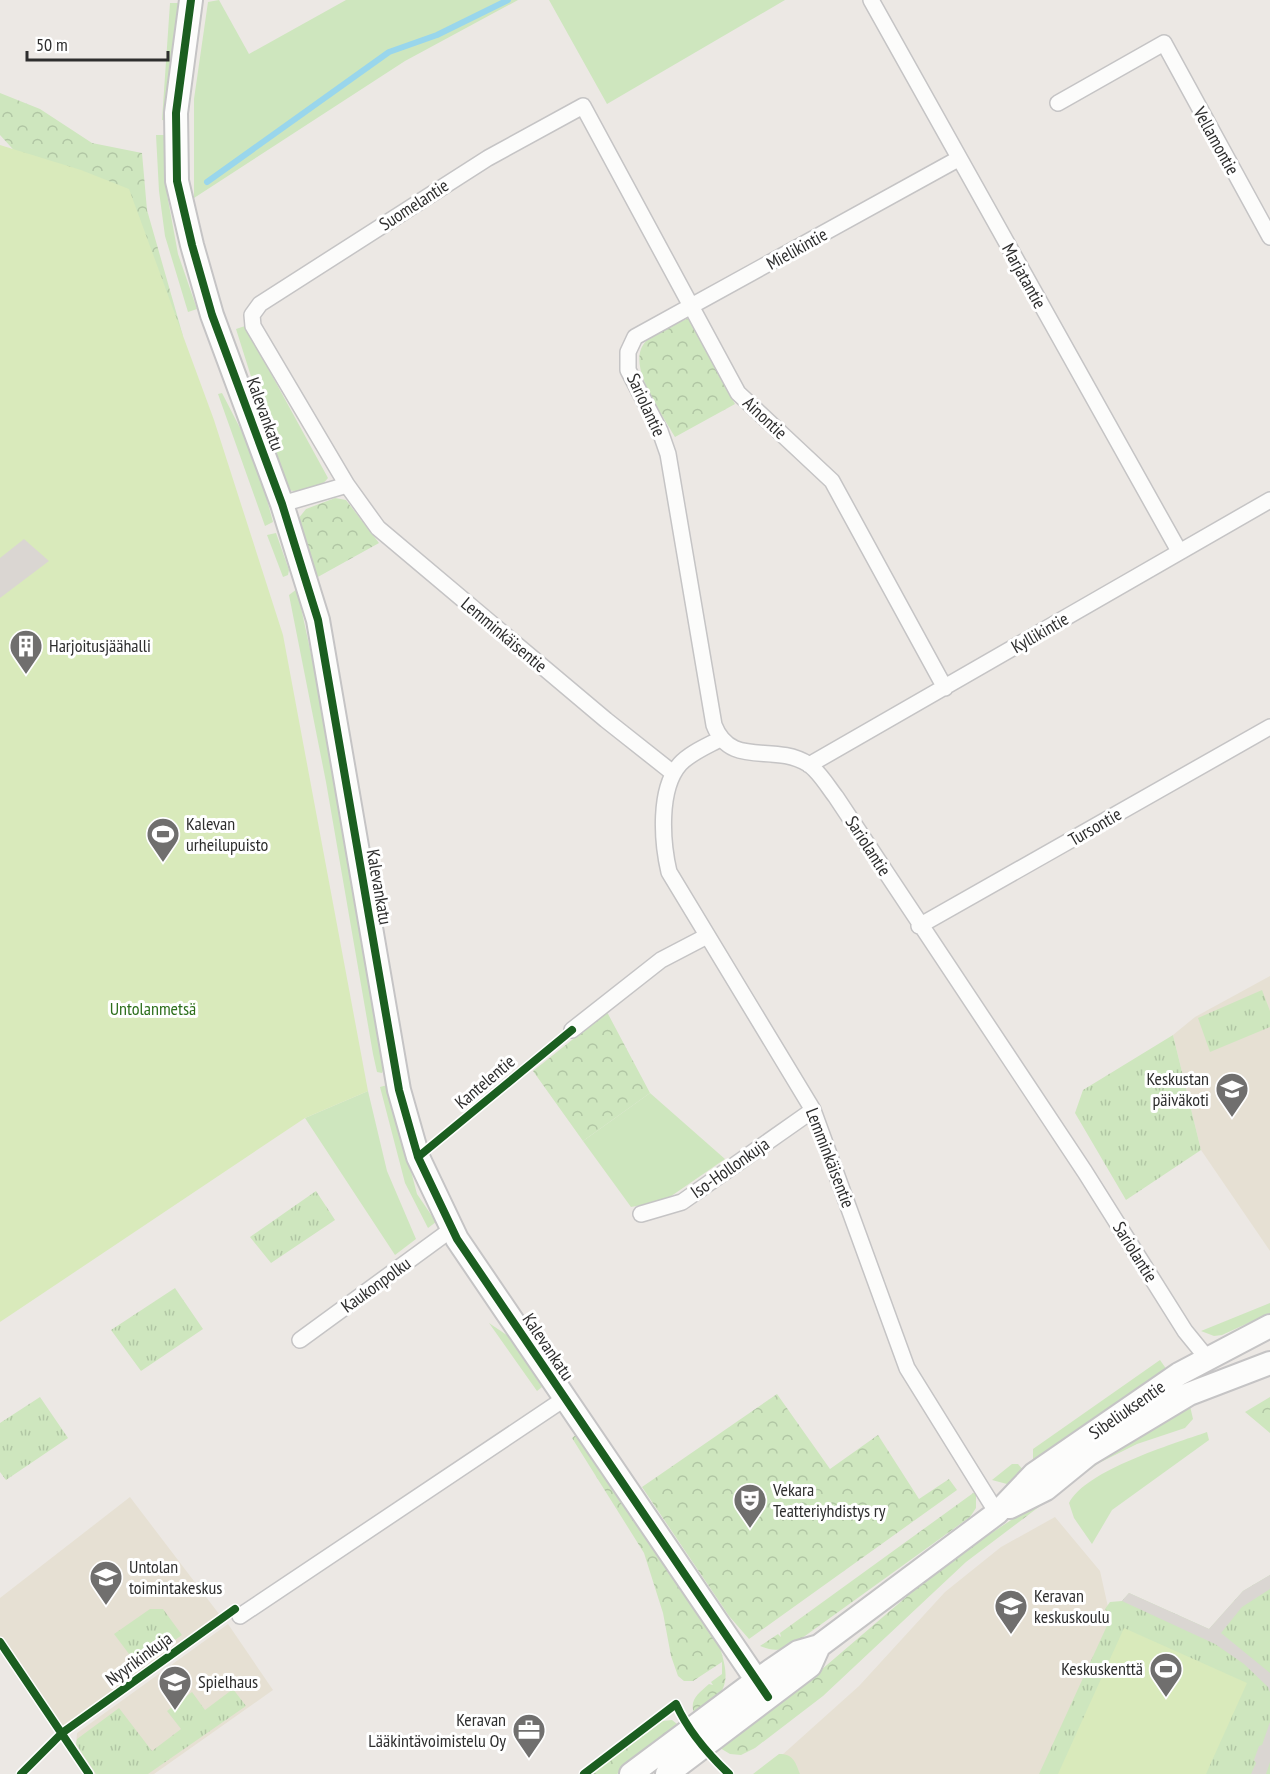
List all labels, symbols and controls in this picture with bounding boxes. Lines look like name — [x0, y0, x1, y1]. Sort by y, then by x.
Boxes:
scale bar — [27, 24, 168, 62]
text: 50 m — [36, 33, 68, 56]
street label: Vellamontie — [1188, 102, 1244, 179]
street label: Suomelantie — [375, 174, 453, 235]
street label: Mielikintie — [762, 223, 831, 275]
street label: Marjatantie — [997, 239, 1052, 312]
street label: Sariolantie — [622, 370, 671, 440]
street label: Kalevankatu — [242, 374, 289, 453]
street label: Ainontie — [738, 391, 792, 444]
street label: Lemminkäisentie — [457, 592, 552, 677]
street label: Kyllikintie — [1007, 607, 1072, 658]
building icon: Harjoitusjäähalli — [8, 628, 44, 675]
place label: Harjoitusjäähalli — [49, 634, 151, 657]
street label: Tursontie — [1064, 802, 1125, 851]
street label: Sariolantie — [840, 811, 896, 880]
place label: Kalevan urheilupuisto — [186, 812, 268, 856]
sports icon: Kalevan urheilupuisto — [145, 816, 181, 863]
street label: Kalevankatu — [362, 847, 397, 926]
park label: Untolanmetsä — [110, 997, 196, 1020]
street label: Kantelentie — [450, 1050, 520, 1113]
place label: Keskustan päiväkoti — [1146, 1067, 1209, 1111]
school or university icon: Keskustan päiväkoti — [1214, 1071, 1250, 1118]
street label: Lemminkäisentie — [801, 1105, 860, 1211]
street label: Iso-Hollonkuja — [686, 1132, 773, 1203]
street label: Sariolantie — [1108, 1217, 1163, 1286]
street label: Kaukonpolku — [336, 1252, 415, 1318]
street label: Kalevankatu — [518, 1309, 579, 1385]
street label: Sibeliuksentie — [1084, 1375, 1169, 1444]
place label: Vekara Teatteriyhdistys ry — [772, 1478, 886, 1522]
theatre icon: Vekara Teatteriyhdistys ry — [732, 1482, 768, 1529]
place label: Untolan toimintakeskus — [129, 1555, 222, 1599]
school or university icon: Untolan toimintakeskus — [88, 1559, 124, 1606]
place label: Keravan keskuskoulu — [1034, 1584, 1110, 1628]
school or university icon: Keravan keskuskoulu — [993, 1588, 1029, 1635]
street label: Nyyrikinkuja — [101, 1627, 177, 1691]
sports icon: Keskuskenttä — [1148, 1651, 1184, 1698]
place label: Keskuskenttä — [1061, 1657, 1143, 1680]
school or university icon: Spielhaus — [157, 1664, 193, 1711]
place label: Spielhaus — [198, 1670, 258, 1693]
place label: Keravan Lääkintävoimistelu Oy — [368, 1708, 506, 1752]
office icon: Keravan Lääkintävoimistelu Oy — [511, 1712, 547, 1759]

